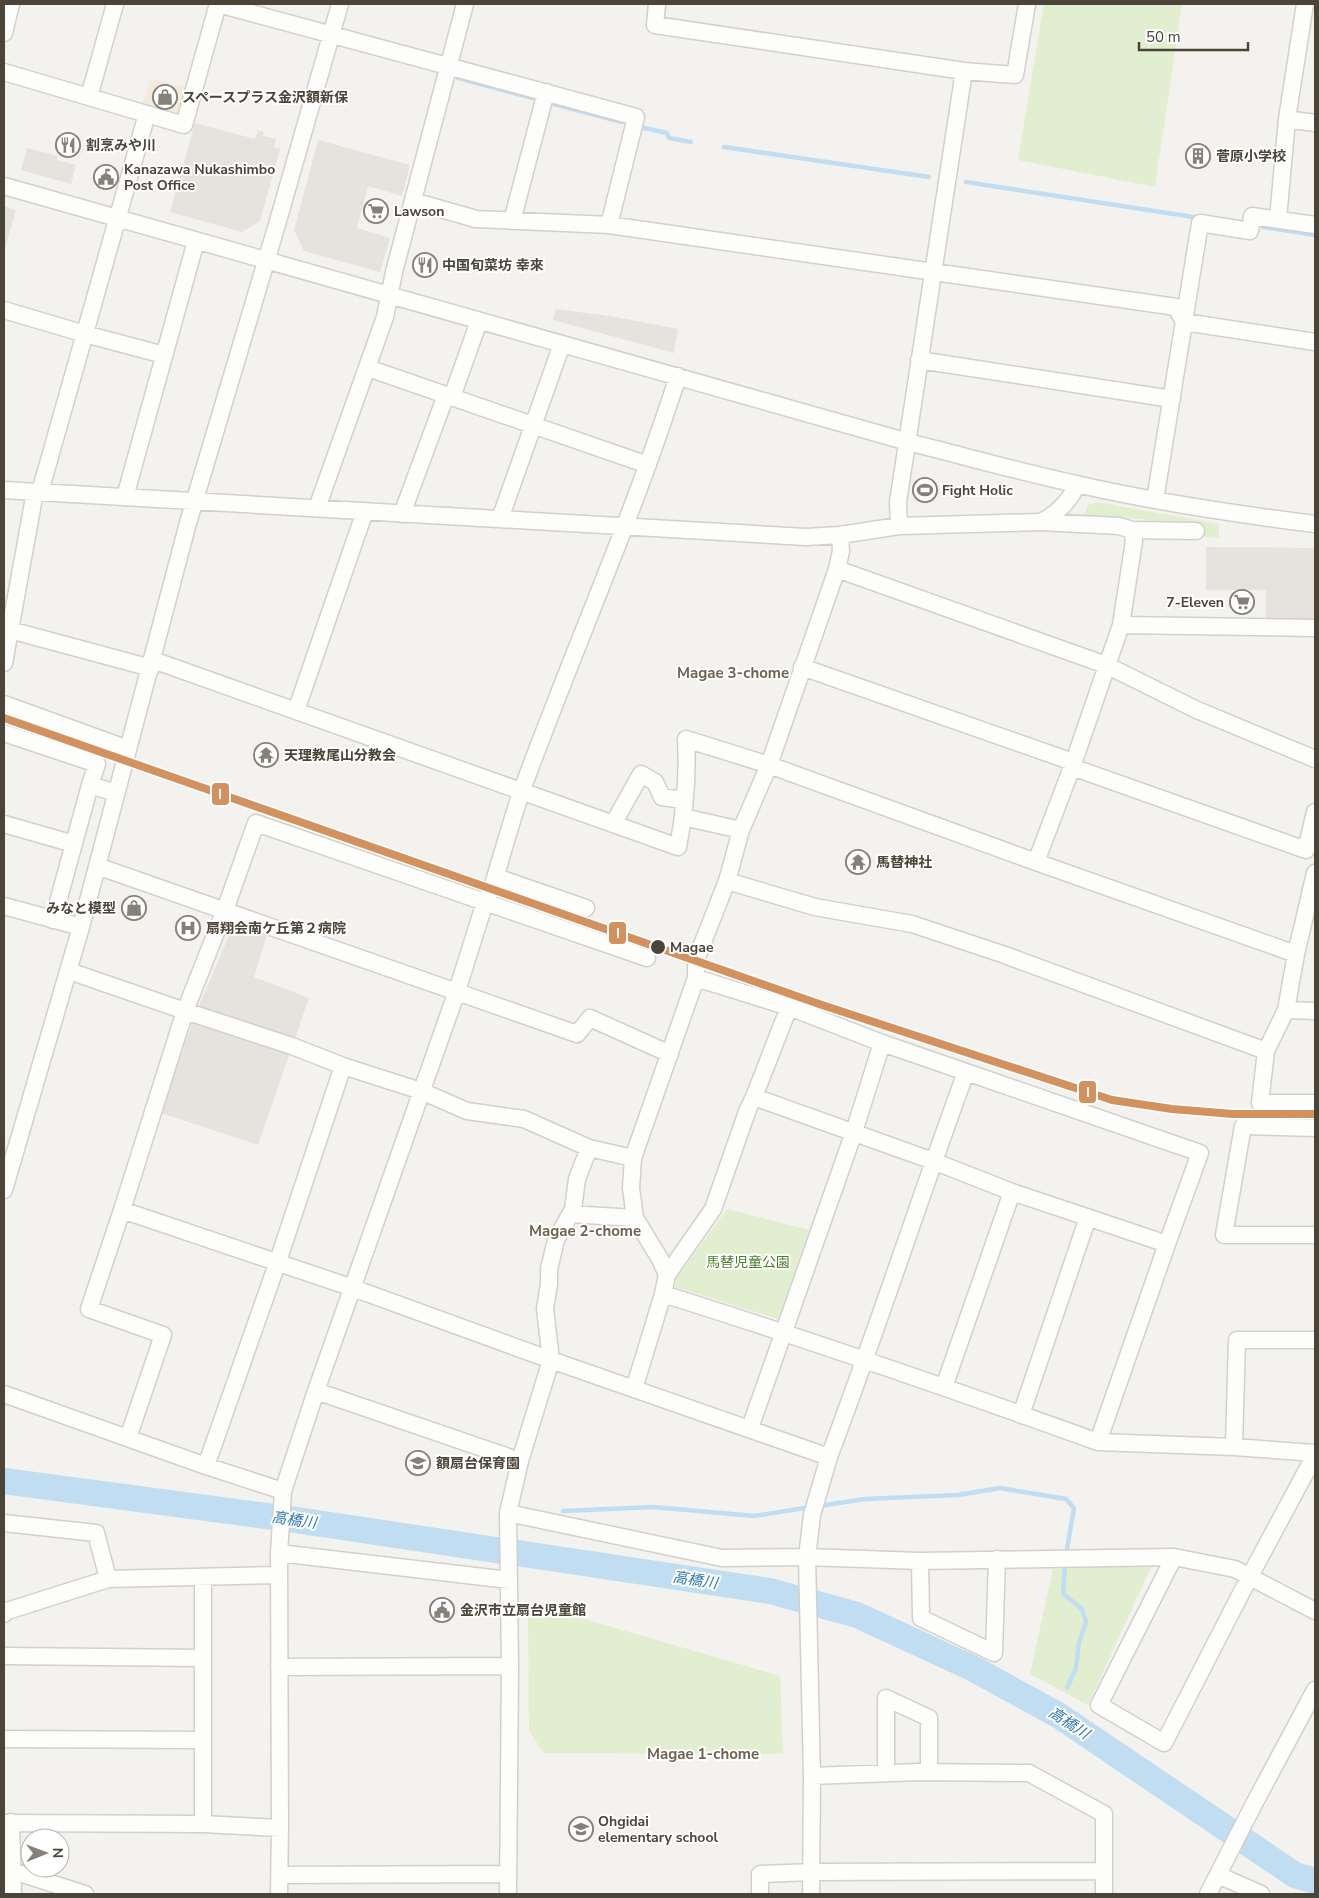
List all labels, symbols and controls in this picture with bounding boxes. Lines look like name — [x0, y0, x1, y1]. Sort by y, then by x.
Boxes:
scale bar — [1139, 20, 1248, 52]
text: 50 m — [1146, 27, 1181, 47]
shop icon: スペースプラス金沢額新保 — [152, 84, 178, 110]
place label: スペースプラス金沢額新保 — [182, 88, 348, 107]
restaurant icon: 割烹みや川 — [55, 132, 81, 158]
place label: 割烹みや川 — [86, 136, 156, 155]
building icon: 菅原小学校 — [1185, 143, 1211, 169]
place label: 菅原小学校 — [1216, 147, 1286, 166]
place label: Kanazawa Nukashimbo Post Office — [124, 160, 275, 195]
public building icon: Kanazawa Nukashimbo Post Office — [93, 164, 119, 190]
supermarket icon: Lawson — [363, 198, 389, 224]
place label: Lawson — [394, 202, 444, 221]
restaurant icon: 中国旬菜坊 幸來 — [412, 252, 438, 278]
place label: 中国旬菜坊 幸來 — [442, 256, 544, 275]
sports icon: Fight Holic — [912, 477, 938, 503]
place label: Fight Holic — [942, 481, 1013, 500]
supermarket icon: 7-Eleven — [1229, 589, 1255, 615]
place label: 7-Eleven — [1166, 593, 1224, 612]
district label: Magae 3-chome — [677, 663, 789, 683]
temple icon: 天理教尾山分教会 — [253, 742, 279, 768]
place label: 天理教尾山分教会 — [284, 746, 396, 765]
line badge: I — [211, 782, 230, 806]
text: I — [218, 785, 222, 804]
temple icon: 馬替神社 — [845, 849, 871, 875]
place label: 馬替神社 — [876, 853, 932, 872]
shop icon: みなと模型 — [121, 895, 147, 921]
place label: みなと模型 — [46, 899, 116, 918]
hospital icon: 扇翔会南ケ丘第２病院 — [175, 915, 201, 941]
place label: 扇翔会南ケ丘第２病院 — [206, 919, 346, 938]
line badge: I — [608, 921, 627, 945]
text: I — [616, 924, 620, 943]
marker: Magae — [649, 938, 667, 956]
place label: Magae — [670, 938, 714, 957]
line badge: I — [1078, 1080, 1097, 1104]
text: I — [1086, 1083, 1090, 1102]
district label: Magae 2-chome — [529, 1221, 641, 1241]
park label: 馬替児童公園 — [706, 1253, 790, 1272]
school or university icon: 額扇台保育園 — [405, 1450, 431, 1476]
place label: 額扇台保育園 — [436, 1454, 520, 1473]
water label: 高橋川 — [270, 1507, 320, 1533]
water label: 高橋川 — [671, 1567, 721, 1594]
public building icon: 金沢市立扇台児童館 — [429, 1597, 455, 1623]
place label: 金沢市立扇台児童館 — [460, 1601, 586, 1620]
water label: 高橋川 — [1045, 1702, 1095, 1745]
district label: Magae 1-chome — [647, 1744, 759, 1764]
place label: Ohgidai elementary school — [598, 1812, 718, 1847]
school or university icon: Ohgidai elementary school — [568, 1816, 594, 1842]
north arrow — [20, 1828, 70, 1878]
text: N — [48, 1847, 67, 1858]

